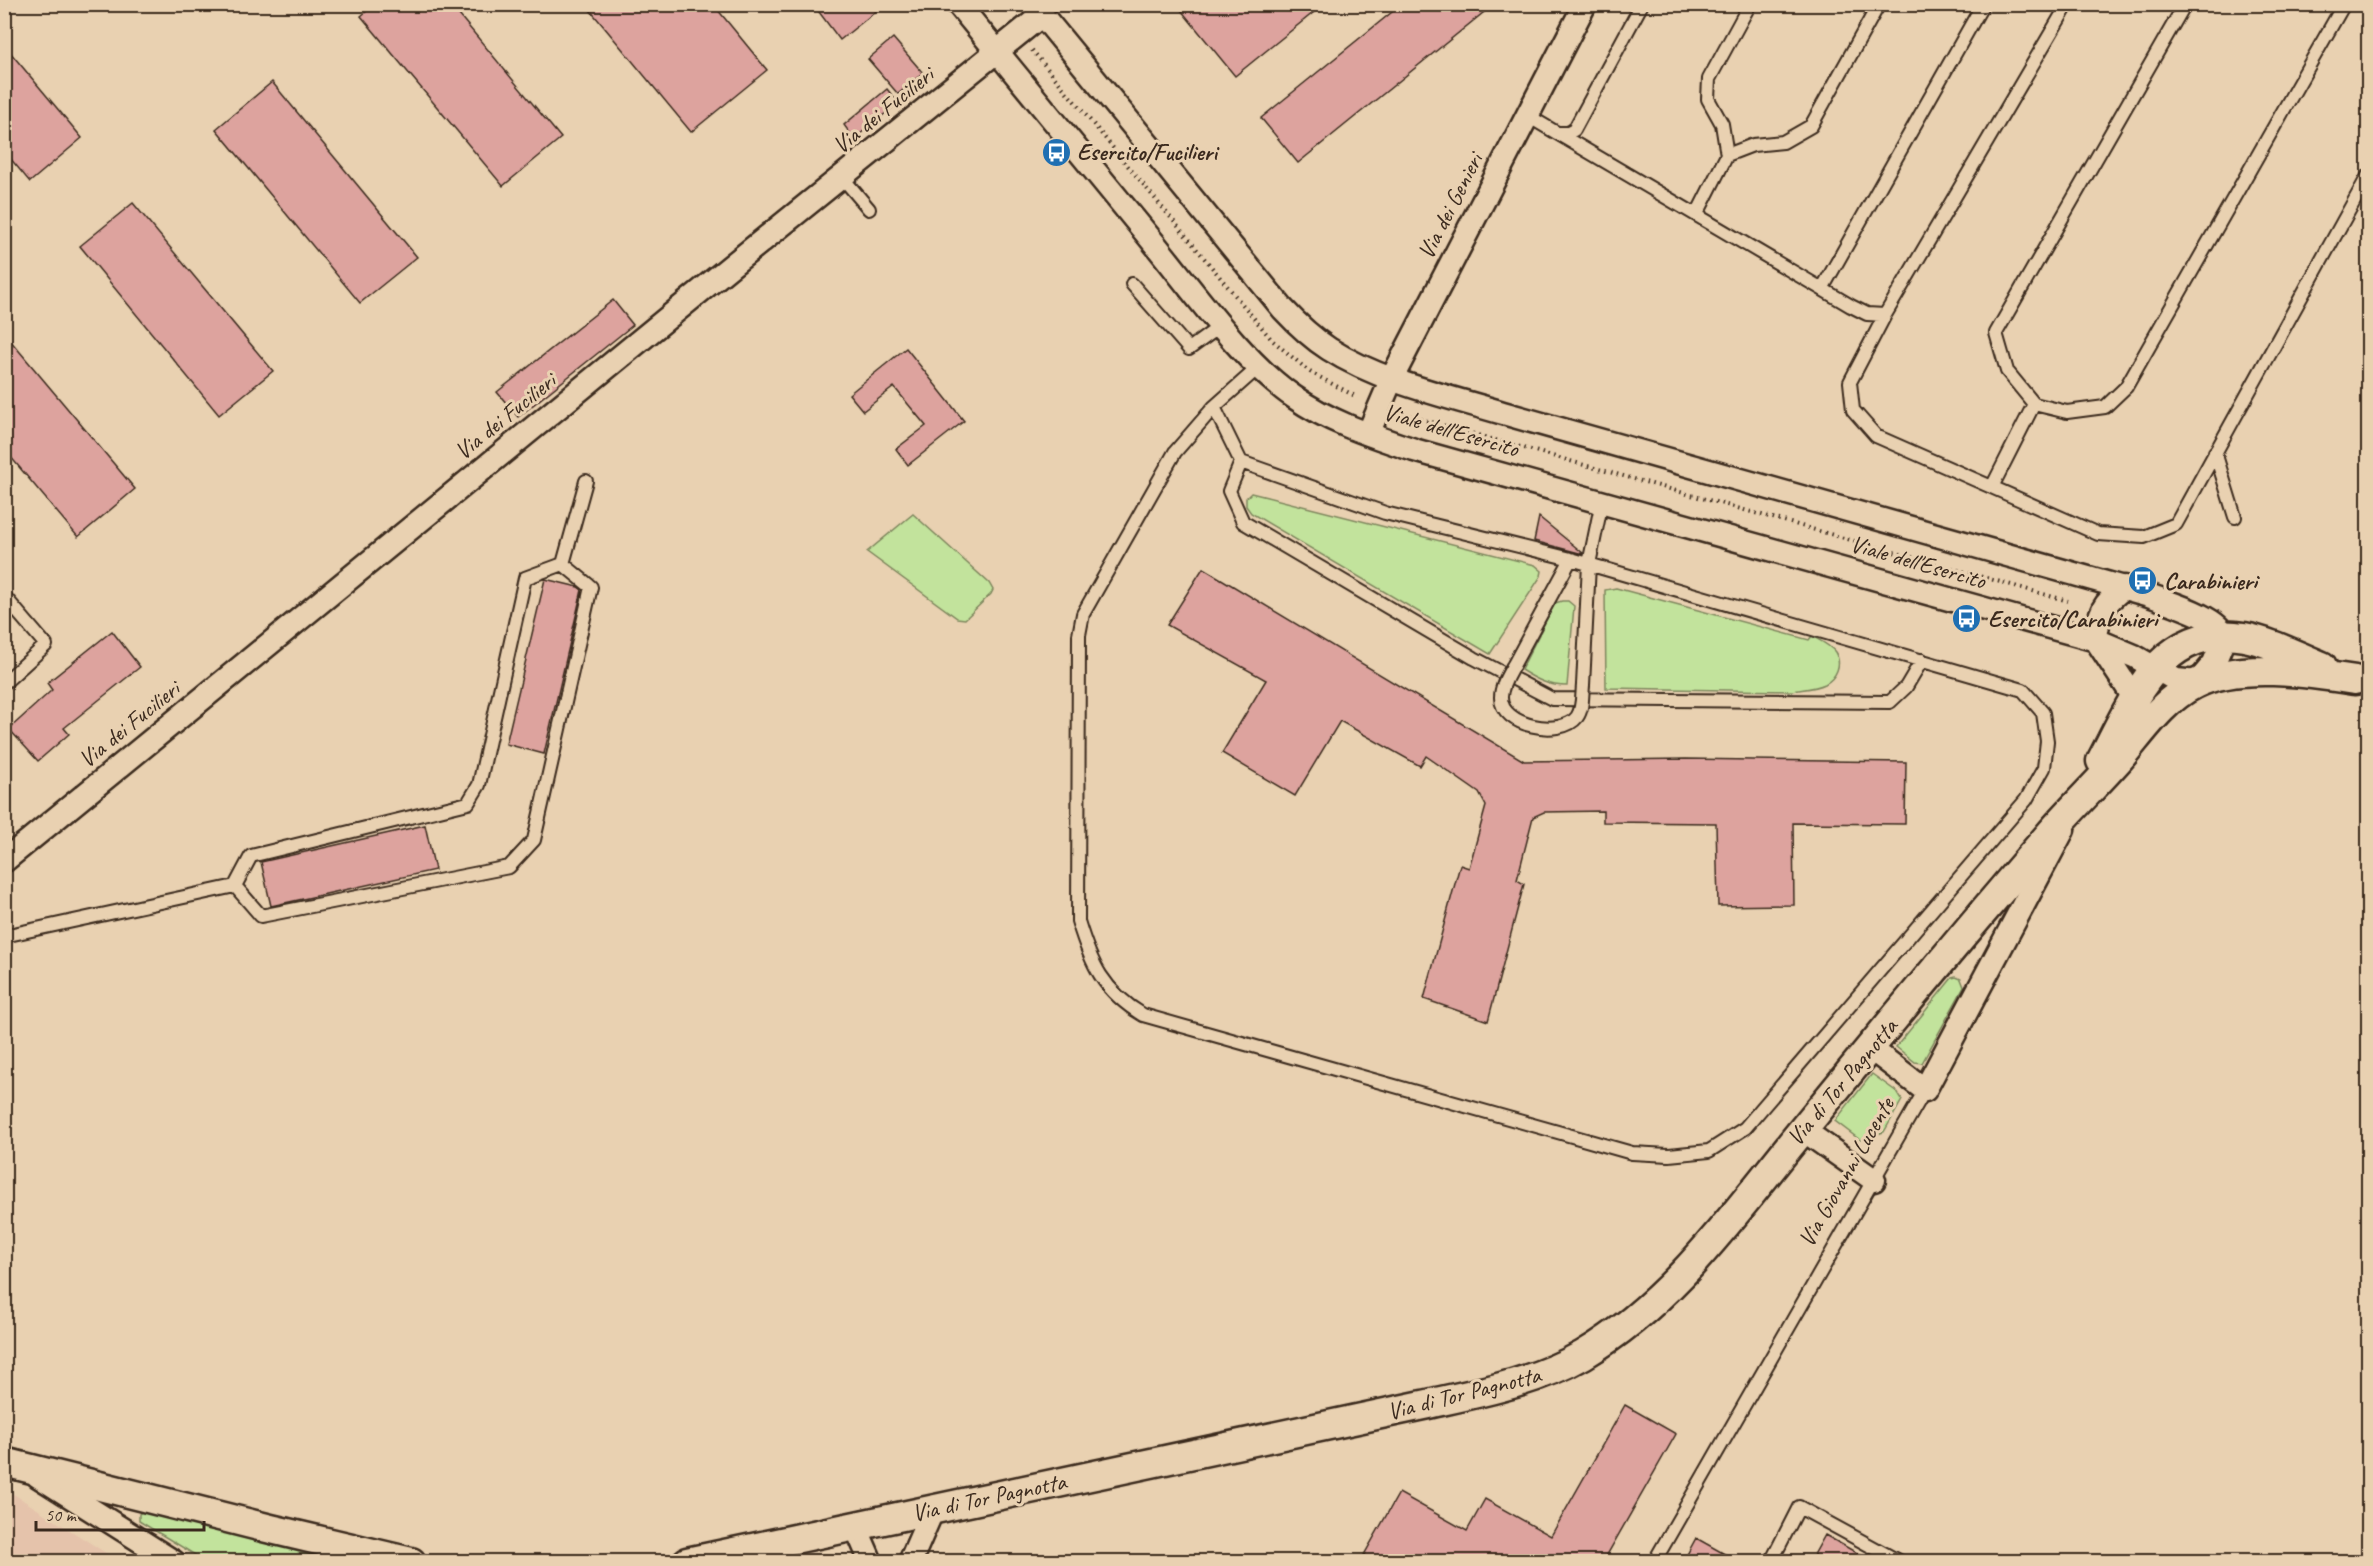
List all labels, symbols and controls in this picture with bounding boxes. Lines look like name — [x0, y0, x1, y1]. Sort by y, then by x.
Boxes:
street label: Via dei Fucilieri — [826, 58, 942, 160]
bus stop icon: Esercito/Fucilieri — [1040, 136, 1072, 168]
place label: Esercito/Fucilieri — [1077, 137, 1220, 167]
street label: Via dei Genieri — [1411, 146, 1491, 264]
street label: Via dei Fucilieri — [448, 364, 564, 466]
street label: Viale dell'Esercito — [1380, 396, 1523, 464]
street label: Viale dell'Esercito — [1847, 528, 1990, 596]
bus stop icon: Carabinieri — [2127, 565, 2159, 597]
place label: Carabinieri — [2164, 566, 2260, 596]
bus stop icon: Esercito/Carabinieri — [1951, 603, 1983, 635]
place label: Esercito/Carabinieri — [1988, 604, 2161, 634]
street label: Via dei Fucilieri — [72, 672, 188, 774]
street label: Via di Tor Pagnotta — [1780, 1011, 1905, 1152]
street label: Via Giovanni Lucente — [1791, 1090, 1902, 1252]
street label: Via di Tor Pagnotta — [1384, 1359, 1545, 1427]
street label: Via di Tor Pagnotta — [909, 1466, 1070, 1528]
scale bar — [36, 1494, 204, 1532]
text: 50 m — [45, 1504, 78, 1526]

